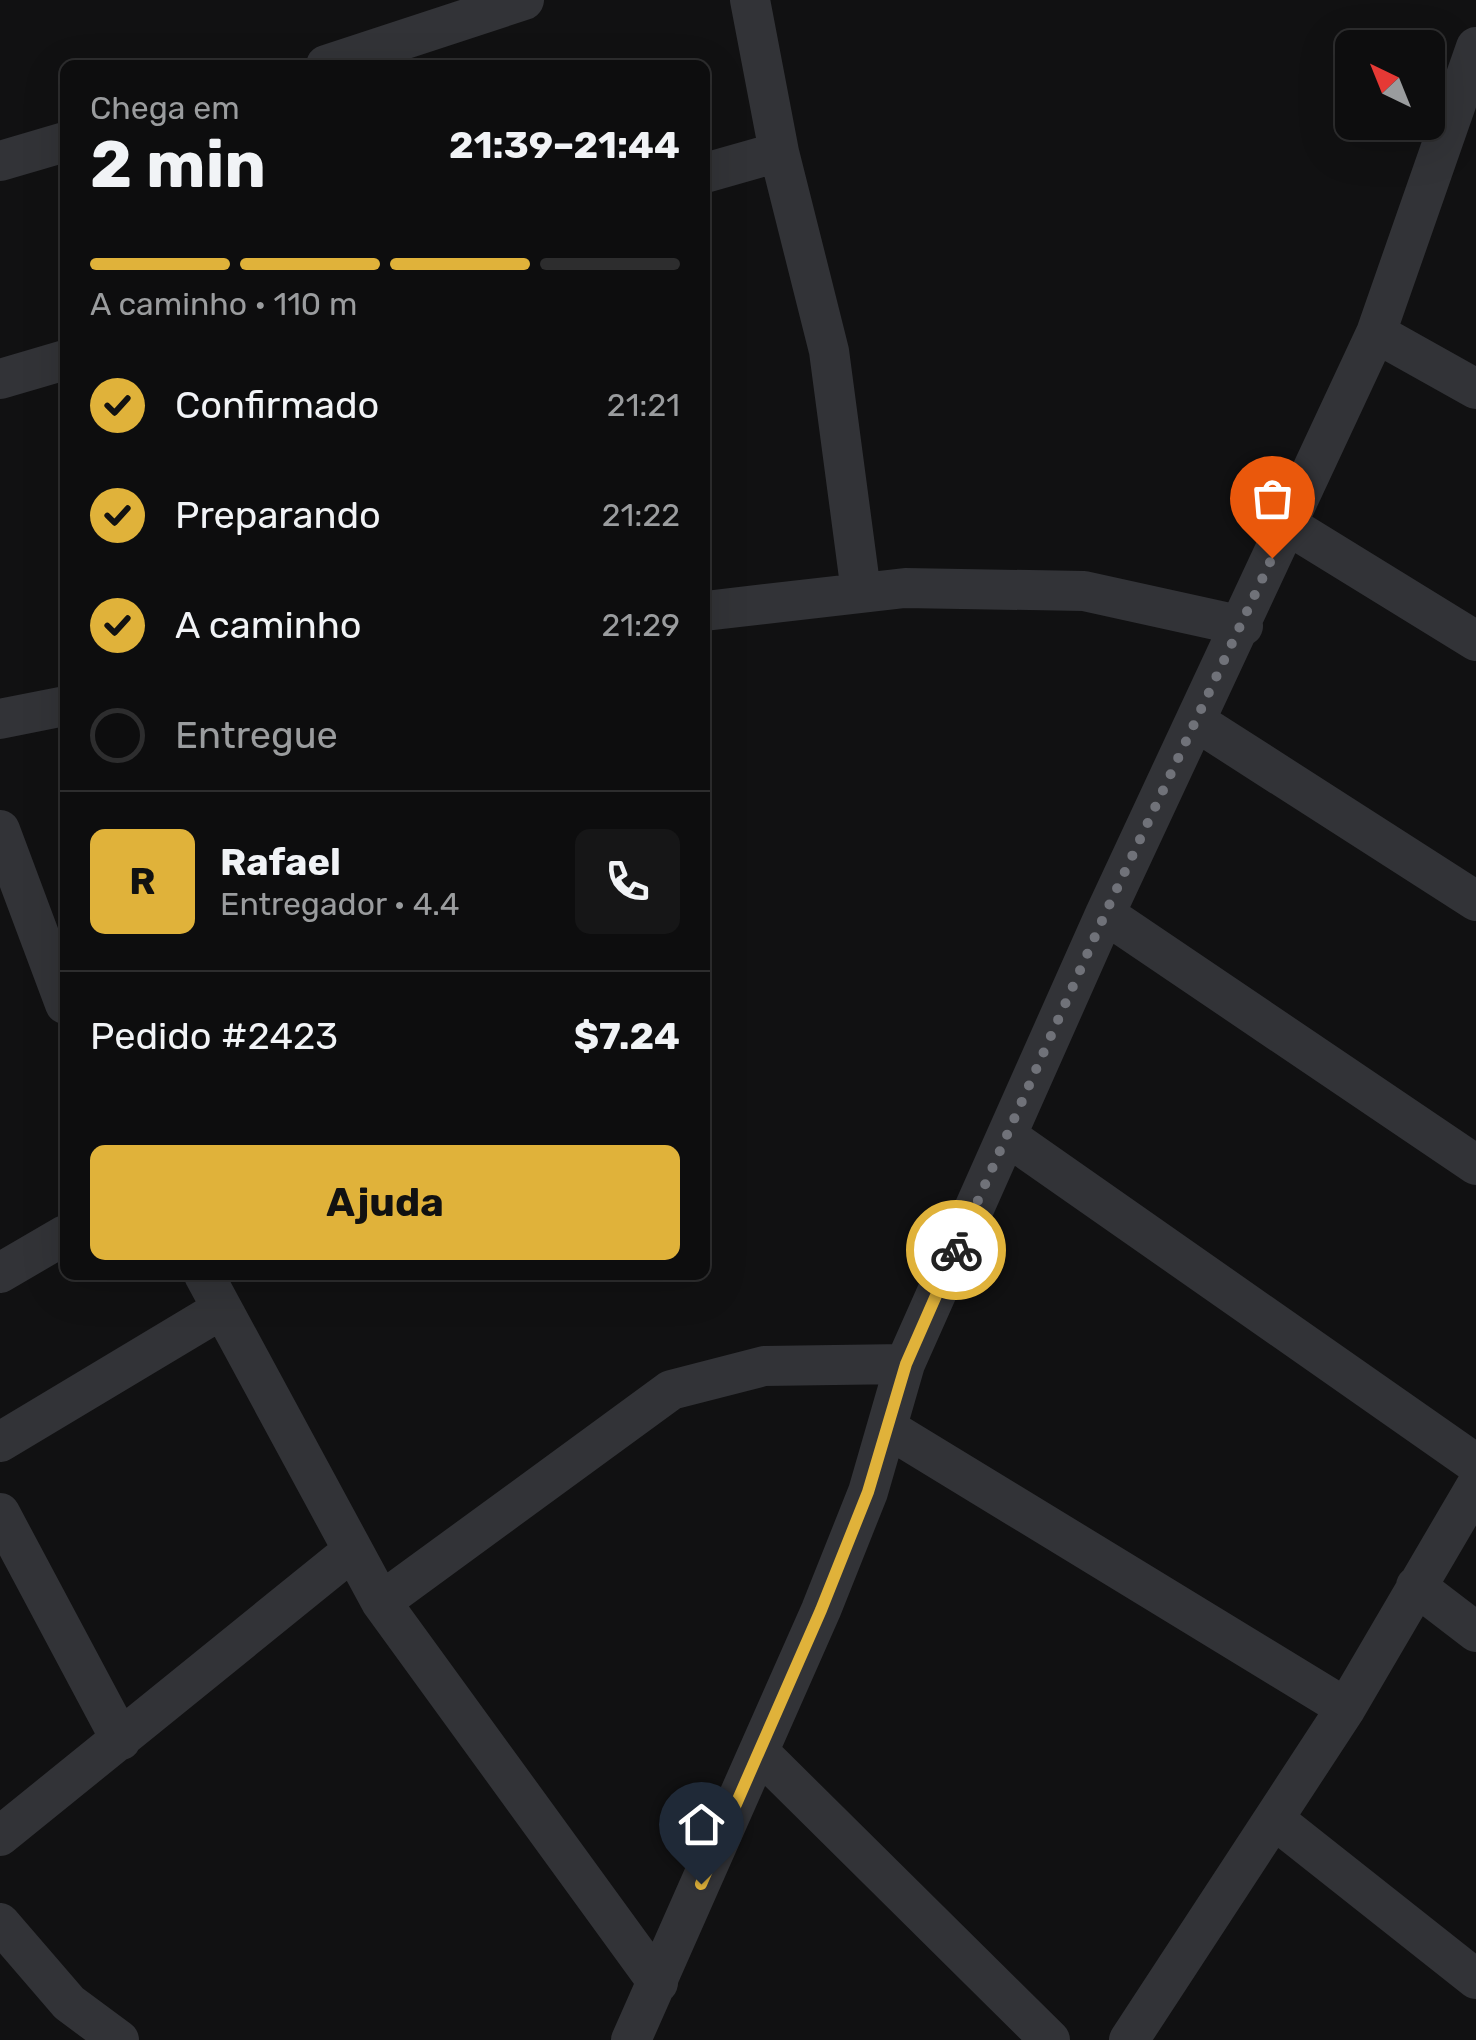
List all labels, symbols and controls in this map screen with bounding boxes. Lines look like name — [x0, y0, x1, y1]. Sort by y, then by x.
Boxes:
north arrow — [1335, 30, 1445, 140]
map controls — [1335, 30, 1445, 140]
text: Chega em — [90, 89, 240, 127]
text: 21:39–21:44 — [449, 122, 680, 168]
text: 2 min — [90, 126, 266, 203]
text: A caminho · 110 m — [90, 285, 357, 323]
icon: check — [90, 378, 145, 433]
text: Confirmado — [175, 382, 379, 428]
text: 21:21 — [607, 386, 680, 424]
pin — [1230, 456, 1315, 559]
icon: bag — [1245, 471, 1300, 526]
icon: check — [90, 488, 145, 543]
text: Preparando — [175, 492, 381, 538]
text: 21:22 — [602, 496, 680, 534]
icon: check — [90, 598, 145, 653]
text: A caminho — [175, 602, 362, 648]
text: 21:29 — [602, 606, 680, 644]
text: Entregue — [175, 712, 338, 758]
button: phone — [575, 829, 680, 934]
text: Rafael — [220, 839, 341, 885]
text: R — [129, 858, 156, 904]
text: Entregador · 4.4 — [220, 885, 460, 923]
text: Pedido #2423 — [90, 1013, 338, 1059]
text: $7.24 — [574, 1013, 680, 1059]
button: Ajuda — [90, 1145, 680, 1260]
courier — [906, 1200, 1006, 1300]
icon: bike — [929, 1223, 984, 1278]
pin — [659, 1782, 744, 1885]
icon: home — [674, 1797, 729, 1852]

